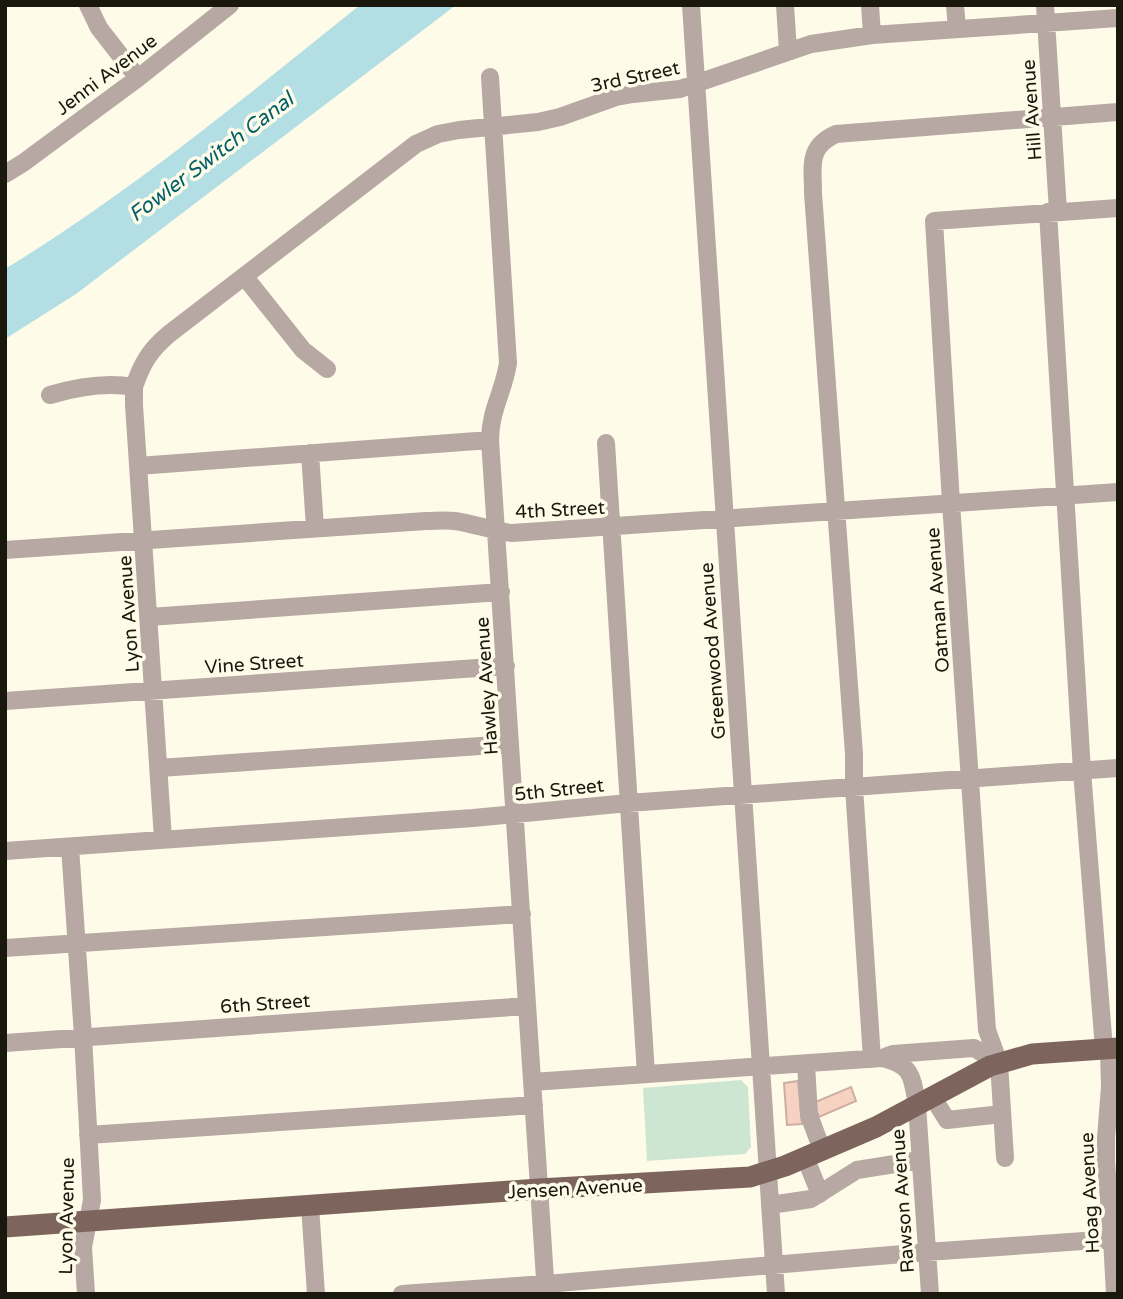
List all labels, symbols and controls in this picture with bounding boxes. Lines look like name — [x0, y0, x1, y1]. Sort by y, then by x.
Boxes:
street label: Jenni Avenue — [52, 30, 161, 120]
street label: 3rd Street — [589, 57, 682, 97]
street label: Hill Avenue — [1017, 59, 1047, 161]
water label: Fowler Switch Canal — [124, 86, 301, 227]
street label: 4th Street — [515, 497, 606, 523]
street label: Oatman Avenue — [922, 527, 954, 673]
street label: Lyon Avenue — [114, 555, 144, 673]
street label: Greenwood Avenue — [696, 562, 730, 740]
street label: Hawley Avenue — [471, 616, 503, 756]
street label: Vine Street — [204, 650, 304, 678]
street label: 5th Street — [513, 774, 605, 806]
street label: 6th Street — [219, 990, 311, 1018]
street label: Rawson Avenue — [887, 1128, 919, 1274]
street label: Hoag Avenue — [1076, 1132, 1104, 1254]
street label: Lyon Avenue — [55, 1157, 79, 1275]
street label: Jensen Avenue — [507, 1174, 643, 1204]

